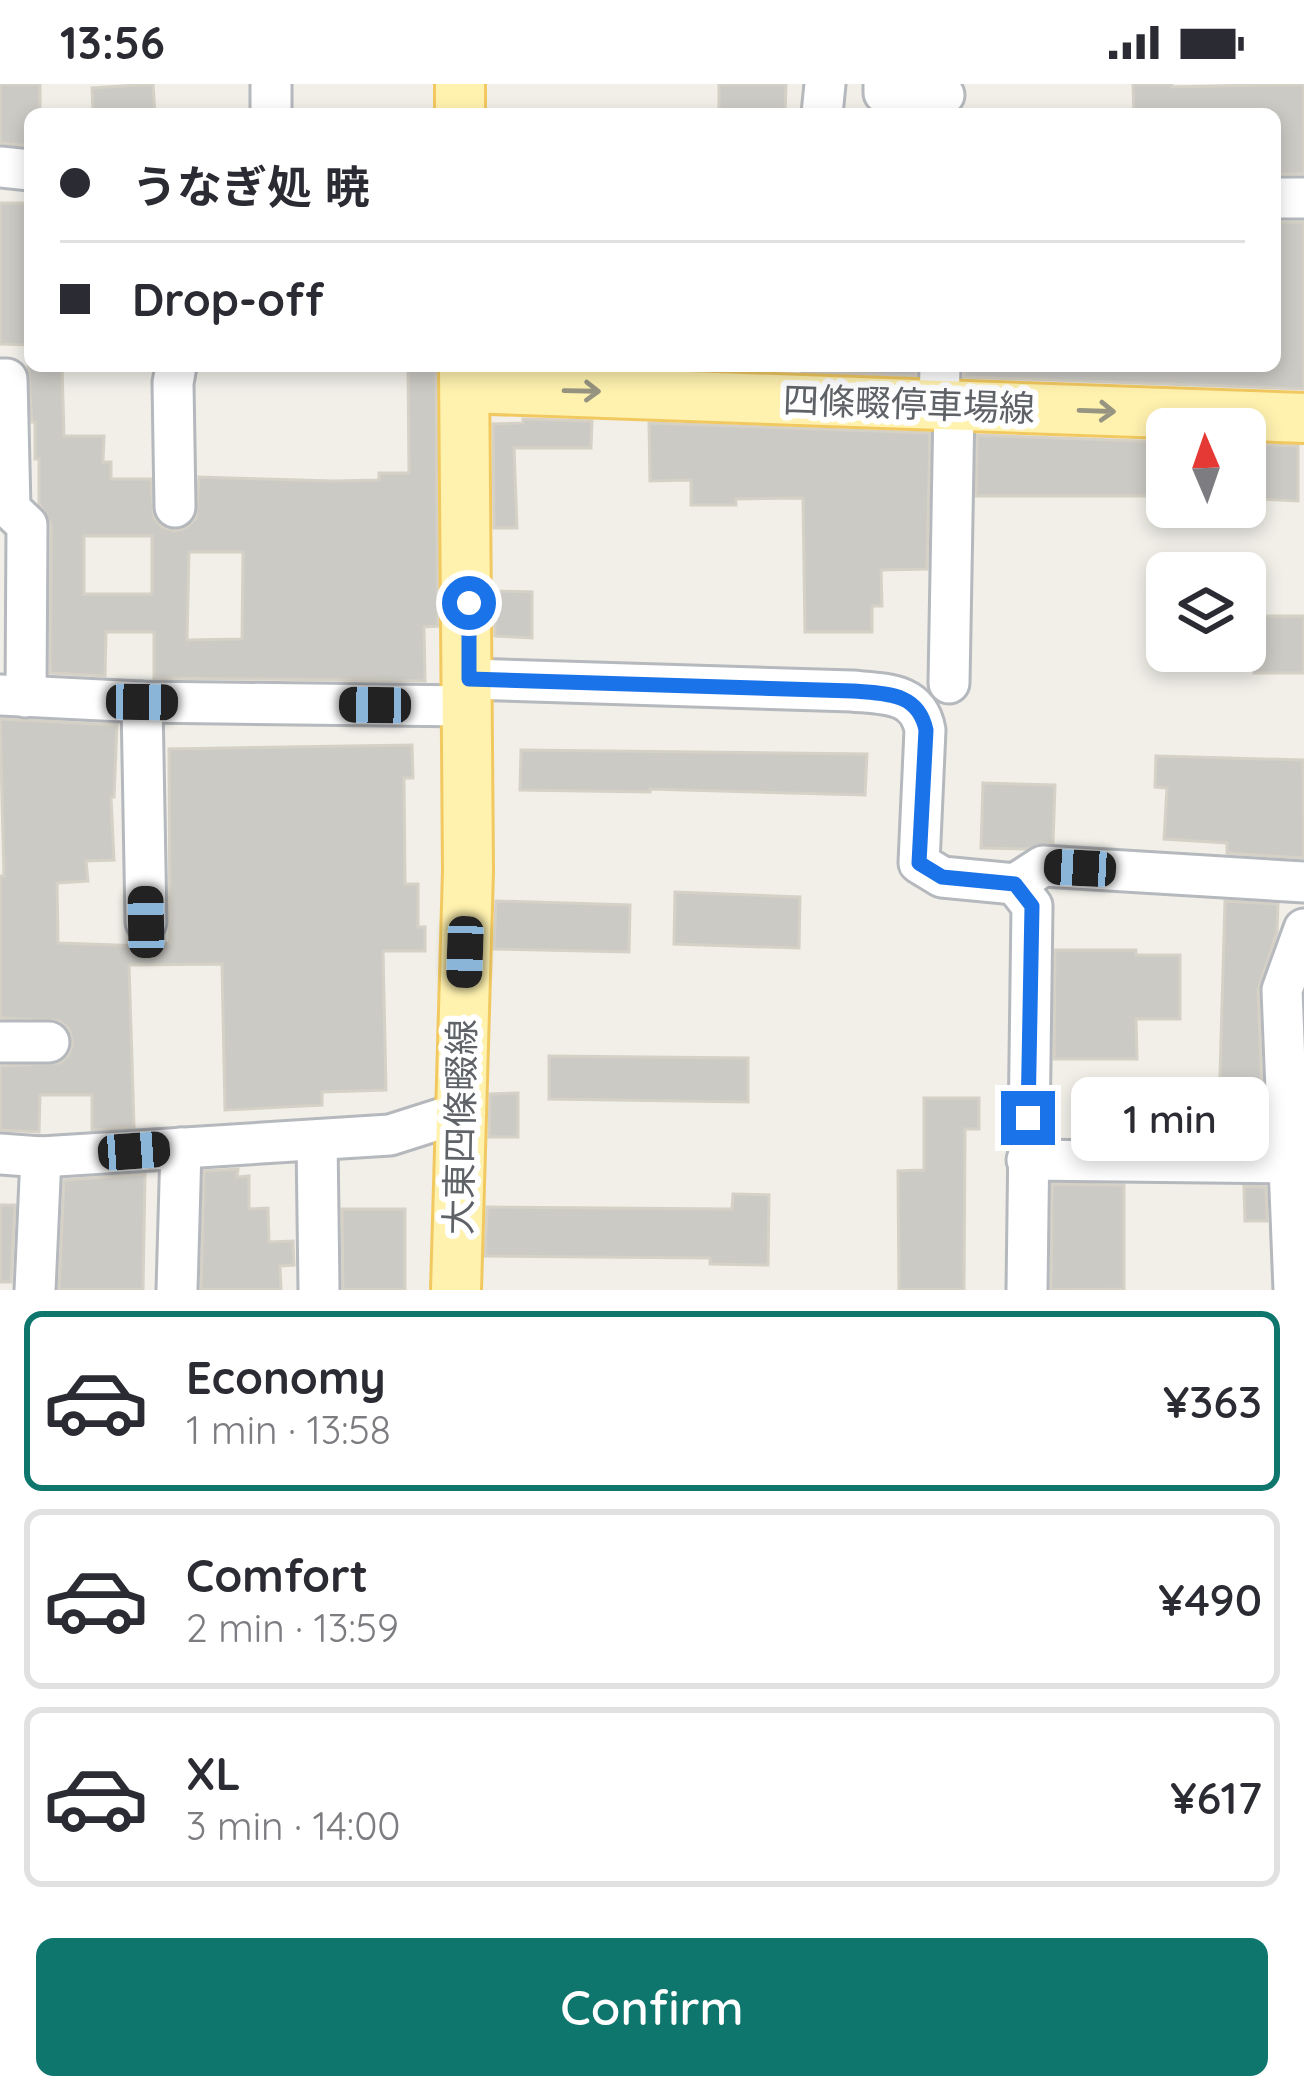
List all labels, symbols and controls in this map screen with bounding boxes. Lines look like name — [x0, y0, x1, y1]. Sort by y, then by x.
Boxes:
text: 13:56 — [60, 14, 165, 70]
text: うなぎ処 暁 — [132, 158, 370, 214]
text: Drop-off — [132, 271, 324, 327]
street label: 四條畷停車場線 — [782, 377, 1036, 430]
one-way arrow — [562, 380, 601, 403]
one-way arrow — [1077, 400, 1116, 423]
north arrow — [1146, 408, 1266, 528]
map controls — [1146, 408, 1266, 672]
button: layers — [1146, 552, 1266, 672]
route start — [442, 576, 496, 630]
car — [106, 683, 178, 721]
car — [339, 686, 411, 724]
car — [1043, 848, 1117, 888]
car — [127, 886, 165, 958]
car — [446, 915, 484, 989]
street label: 大東四條畷線 — [435, 1019, 484, 1235]
callout: 1 min — [1070, 1076, 1268, 1160]
route end — [1001, 1091, 1055, 1145]
text: 1 min — [1123, 1094, 1217, 1143]
car — [97, 1131, 171, 1171]
icon: car — [42, 1347, 150, 1455]
text: Economy — [186, 1349, 386, 1405]
text: ¥363 — [1163, 1373, 1262, 1429]
text: 1 min · 13:58 — [186, 1405, 391, 1454]
icon: car — [42, 1545, 150, 1653]
text: Comfort — [186, 1547, 368, 1603]
text: ¥490 — [1158, 1571, 1262, 1627]
text: 2 min · 13:59 — [186, 1603, 399, 1652]
icon: car — [42, 1743, 150, 1851]
text: XL — [186, 1745, 241, 1801]
text: ¥617 — [1170, 1769, 1262, 1825]
text: 3 min · 14:00 — [186, 1801, 401, 1850]
button: Confirm — [36, 1938, 1268, 2076]

